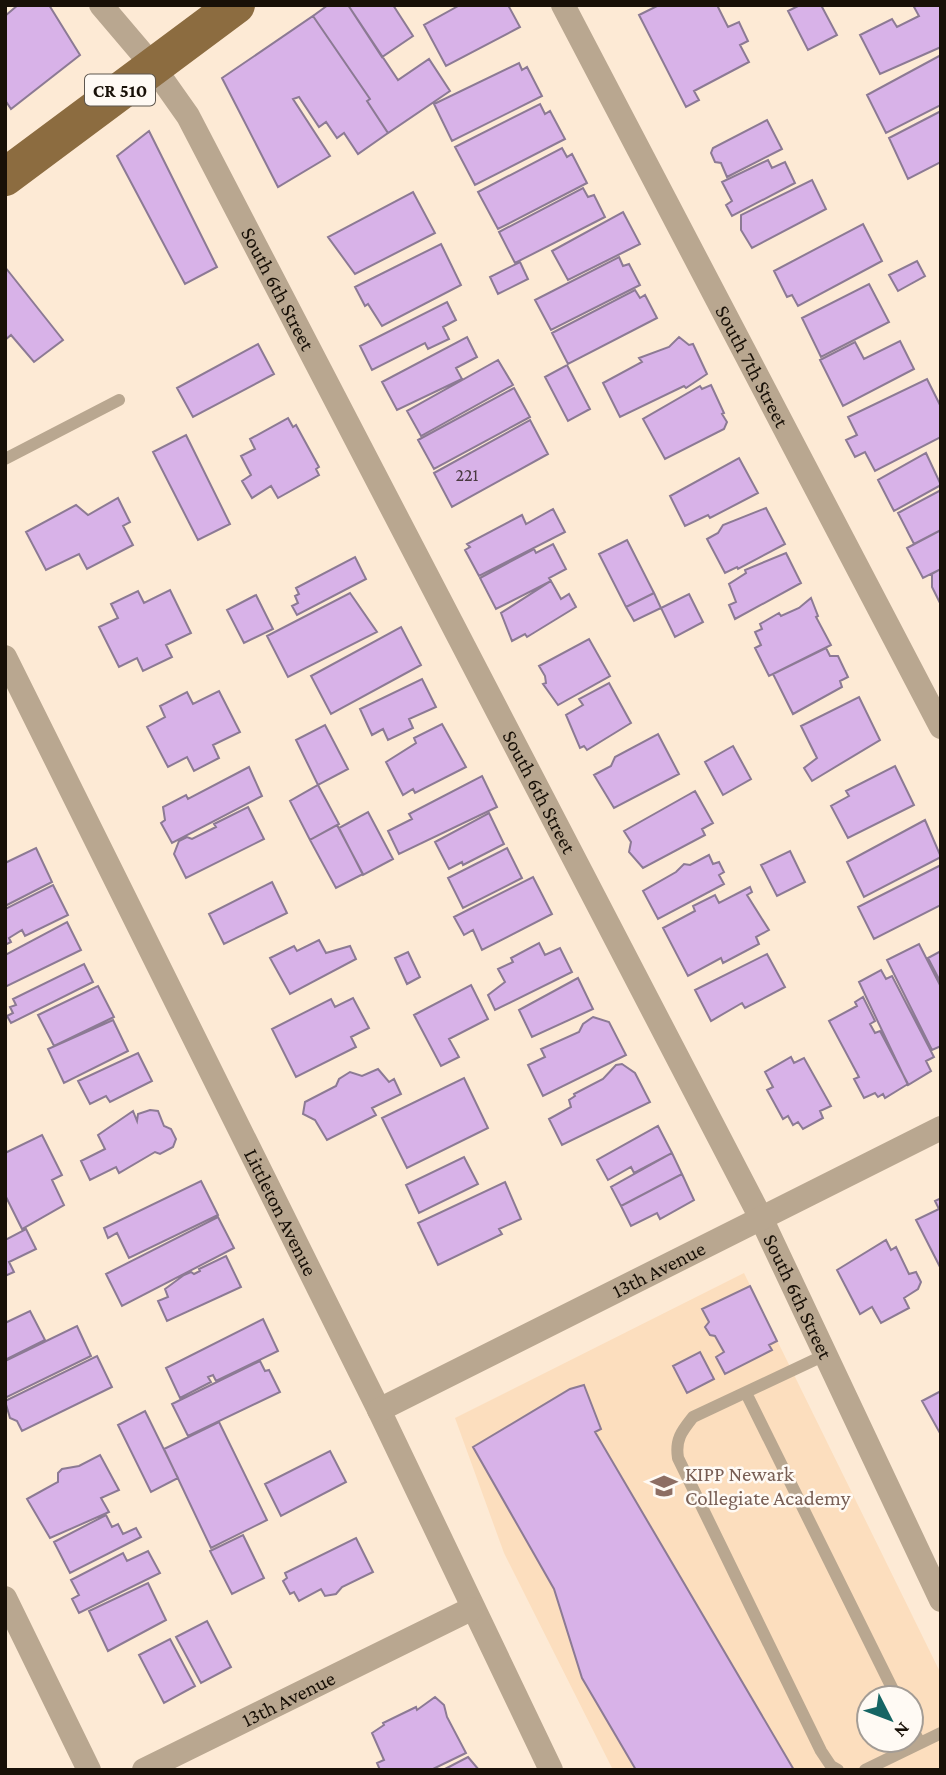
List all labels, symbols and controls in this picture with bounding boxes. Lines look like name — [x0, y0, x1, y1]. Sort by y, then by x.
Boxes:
road number: CR 510 — [85, 74, 155, 106]
street label: South 6th Street — [236, 223, 320, 355]
street label: South 7th Street — [710, 301, 795, 433]
house number: 221 — [455, 465, 479, 485]
street label: South 6th Street — [498, 726, 582, 859]
street label: Littleton Avenue — [239, 1145, 322, 1280]
street label: South 6th Street — [758, 1230, 838, 1364]
street label: 13th Avenue — [608, 1236, 709, 1303]
place label: KIPP Newark Collegiate Academy — [685, 1462, 851, 1510]
school or university icon: KIPP Newark Collegiate Academy — [649, 1471, 679, 1501]
street label: 13th Avenue — [238, 1666, 339, 1732]
north arrow — [855, 1684, 925, 1754]
text: N — [890, 1718, 914, 1742]

